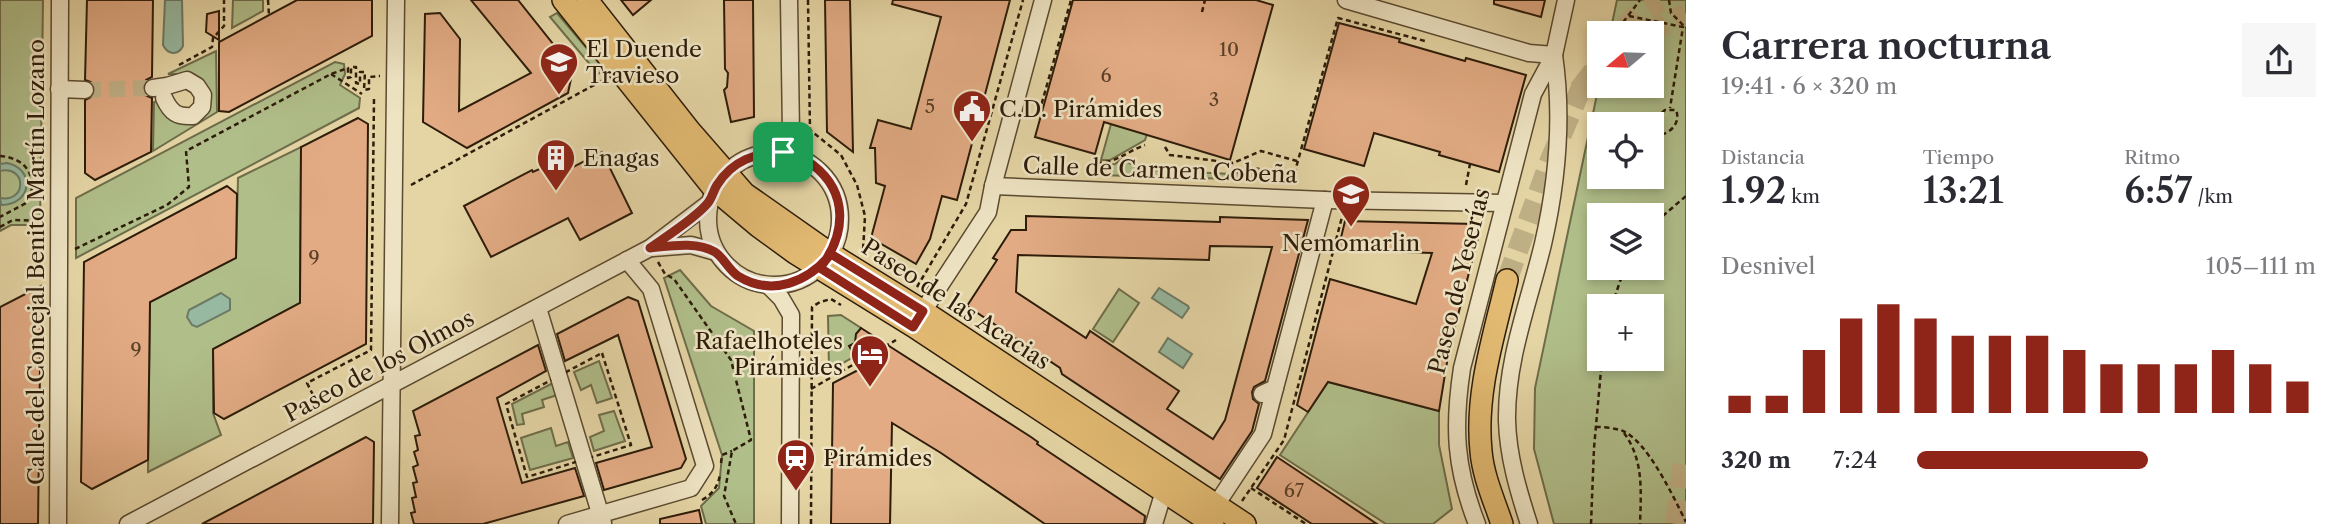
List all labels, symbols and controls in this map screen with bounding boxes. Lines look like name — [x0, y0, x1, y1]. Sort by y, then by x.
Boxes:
north arrow — [1587, 21, 1664, 98]
map controls — [1587, 21, 1664, 371]
text: Carrera nocturna — [1721, 22, 2051, 69]
button: share — [2242, 23, 2316, 97]
place label: El Duende Travieso — [586, 35, 702, 89]
house number: 10 — [1219, 38, 1239, 61]
street label: Calle del Concejal Benito Martín Lozano — [22, 39, 50, 485]
school or university icon: El Duende Travieso — [538, 41, 580, 96]
house number: 6 — [1100, 64, 1112, 87]
text: 19:41 · 6 × 320 m — [1721, 72, 1897, 100]
public building icon: C.D. Pirámides — [951, 88, 993, 143]
house number: 3 — [1209, 88, 1219, 111]
house number: 5 — [925, 95, 935, 118]
place label: C.D. Pirámides — [999, 95, 1162, 123]
button: locate — [1587, 112, 1664, 189]
pin — [753, 122, 813, 182]
icon: arrive — [764, 133, 802, 171]
building icon: Enagas — [535, 137, 577, 192]
place label: Enagas — [583, 144, 660, 172]
text: Distancia — [1721, 146, 1805, 169]
text: Tiempo — [1923, 146, 1994, 169]
text: Ritmo — [2124, 146, 2180, 169]
street label: Calle de Carmen Cobeña — [1022, 151, 1299, 189]
text: 1.92 — [1721, 169, 1786, 212]
text: 13:21 — [1923, 169, 2004, 212]
text: 6:57 — [2124, 169, 2192, 212]
school or university icon: Nemomarlin — [1330, 173, 1372, 228]
street label: Paseo de Yeserías — [1422, 185, 1496, 377]
text: km — [1786, 185, 1820, 208]
text: /km — [2192, 185, 2233, 208]
button: layers — [1587, 203, 1664, 280]
place label: Nemomarlin — [1282, 229, 1420, 257]
street label: Paseo de las Acacias — [856, 233, 1056, 375]
house number: 9 — [308, 246, 320, 269]
text: Desnivel — [1721, 252, 1815, 280]
text: 105–111 m — [2206, 252, 2316, 280]
button: + — [1587, 294, 1664, 371]
street label: Paseo de los Olmos — [279, 304, 479, 428]
place label: Rafaelhoteles Pirámides — [695, 327, 843, 381]
hotel icon: Rafaelhoteles Pirámides — [849, 333, 891, 388]
house number: 9 — [130, 338, 142, 361]
station icon: Pirámides — [775, 437, 817, 492]
place label: Pirámides — [823, 444, 932, 472]
text: 320 m — [1721, 446, 1791, 474]
text: 7:24 — [1833, 446, 1877, 474]
house number: 67 — [1284, 479, 1305, 502]

